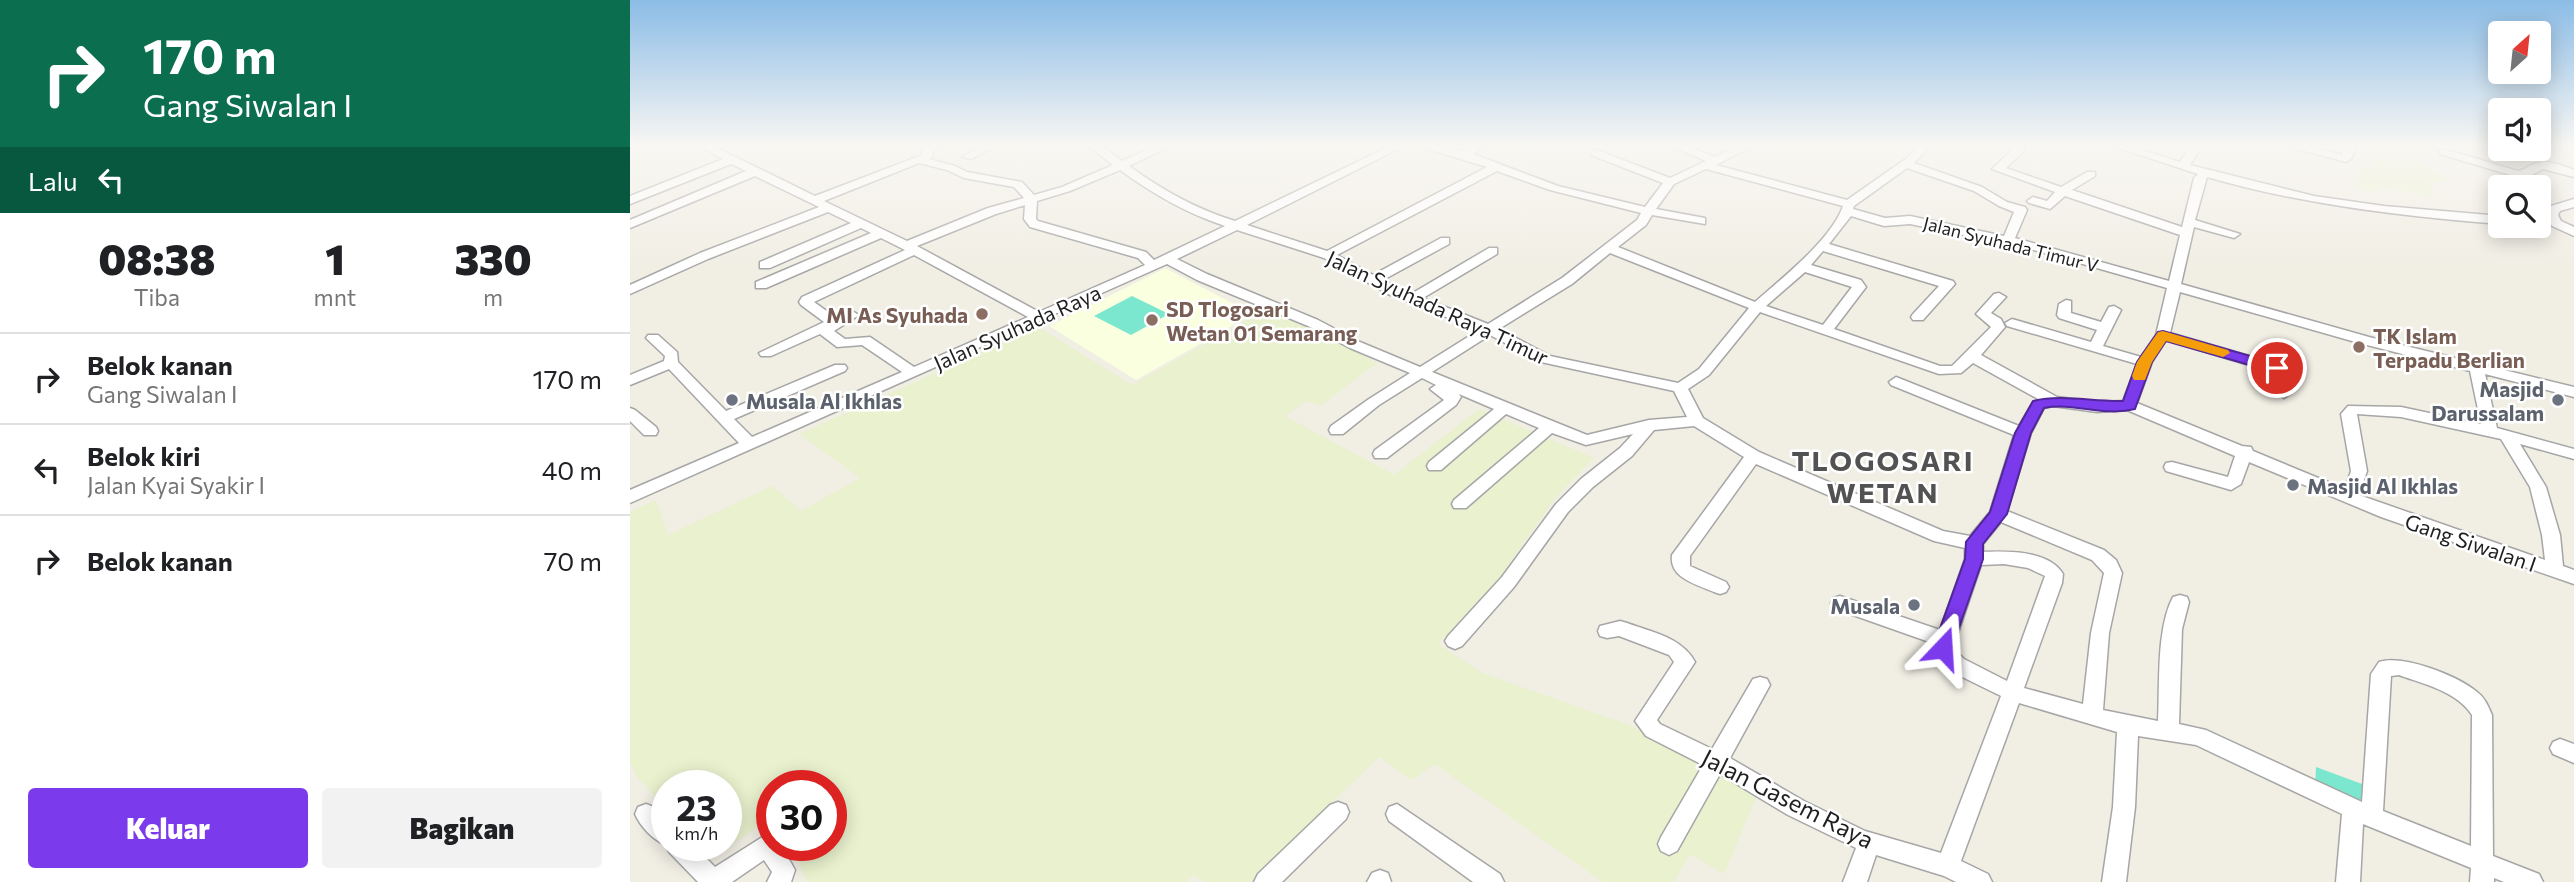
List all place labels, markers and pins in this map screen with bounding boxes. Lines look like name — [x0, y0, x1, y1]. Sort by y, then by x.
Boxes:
place label: SD Tlogosari Wetan 01 Semarang — [1166, 296, 1358, 345]
place label: MI As Syuhada — [826, 302, 968, 327]
marker: MI As Syuhada — [974, 306, 990, 322]
marker: SD Tlogosari Wetan 01 Semarang — [1144, 312, 1160, 328]
place label: TK Islam Terpadu Berlian — [2373, 323, 2525, 372]
pin — [2247, 338, 2307, 398]
marker: TK Islam Terpadu Berlian — [2351, 339, 2367, 355]
place label: Masjid Darussalam — [2431, 376, 2544, 425]
place label: Musala Al Ikhlas — [746, 388, 902, 413]
marker: Musala Al Ikhlas — [724, 392, 740, 408]
marker: Masjid Darussalam — [2550, 392, 2566, 408]
place label: Masjid Al Ikhlas — [2307, 473, 2458, 498]
marker: Masjid Al Ikhlas — [2285, 477, 2301, 493]
place label: Musala — [1830, 593, 1900, 618]
marker: Musala — [1906, 597, 1922, 613]

